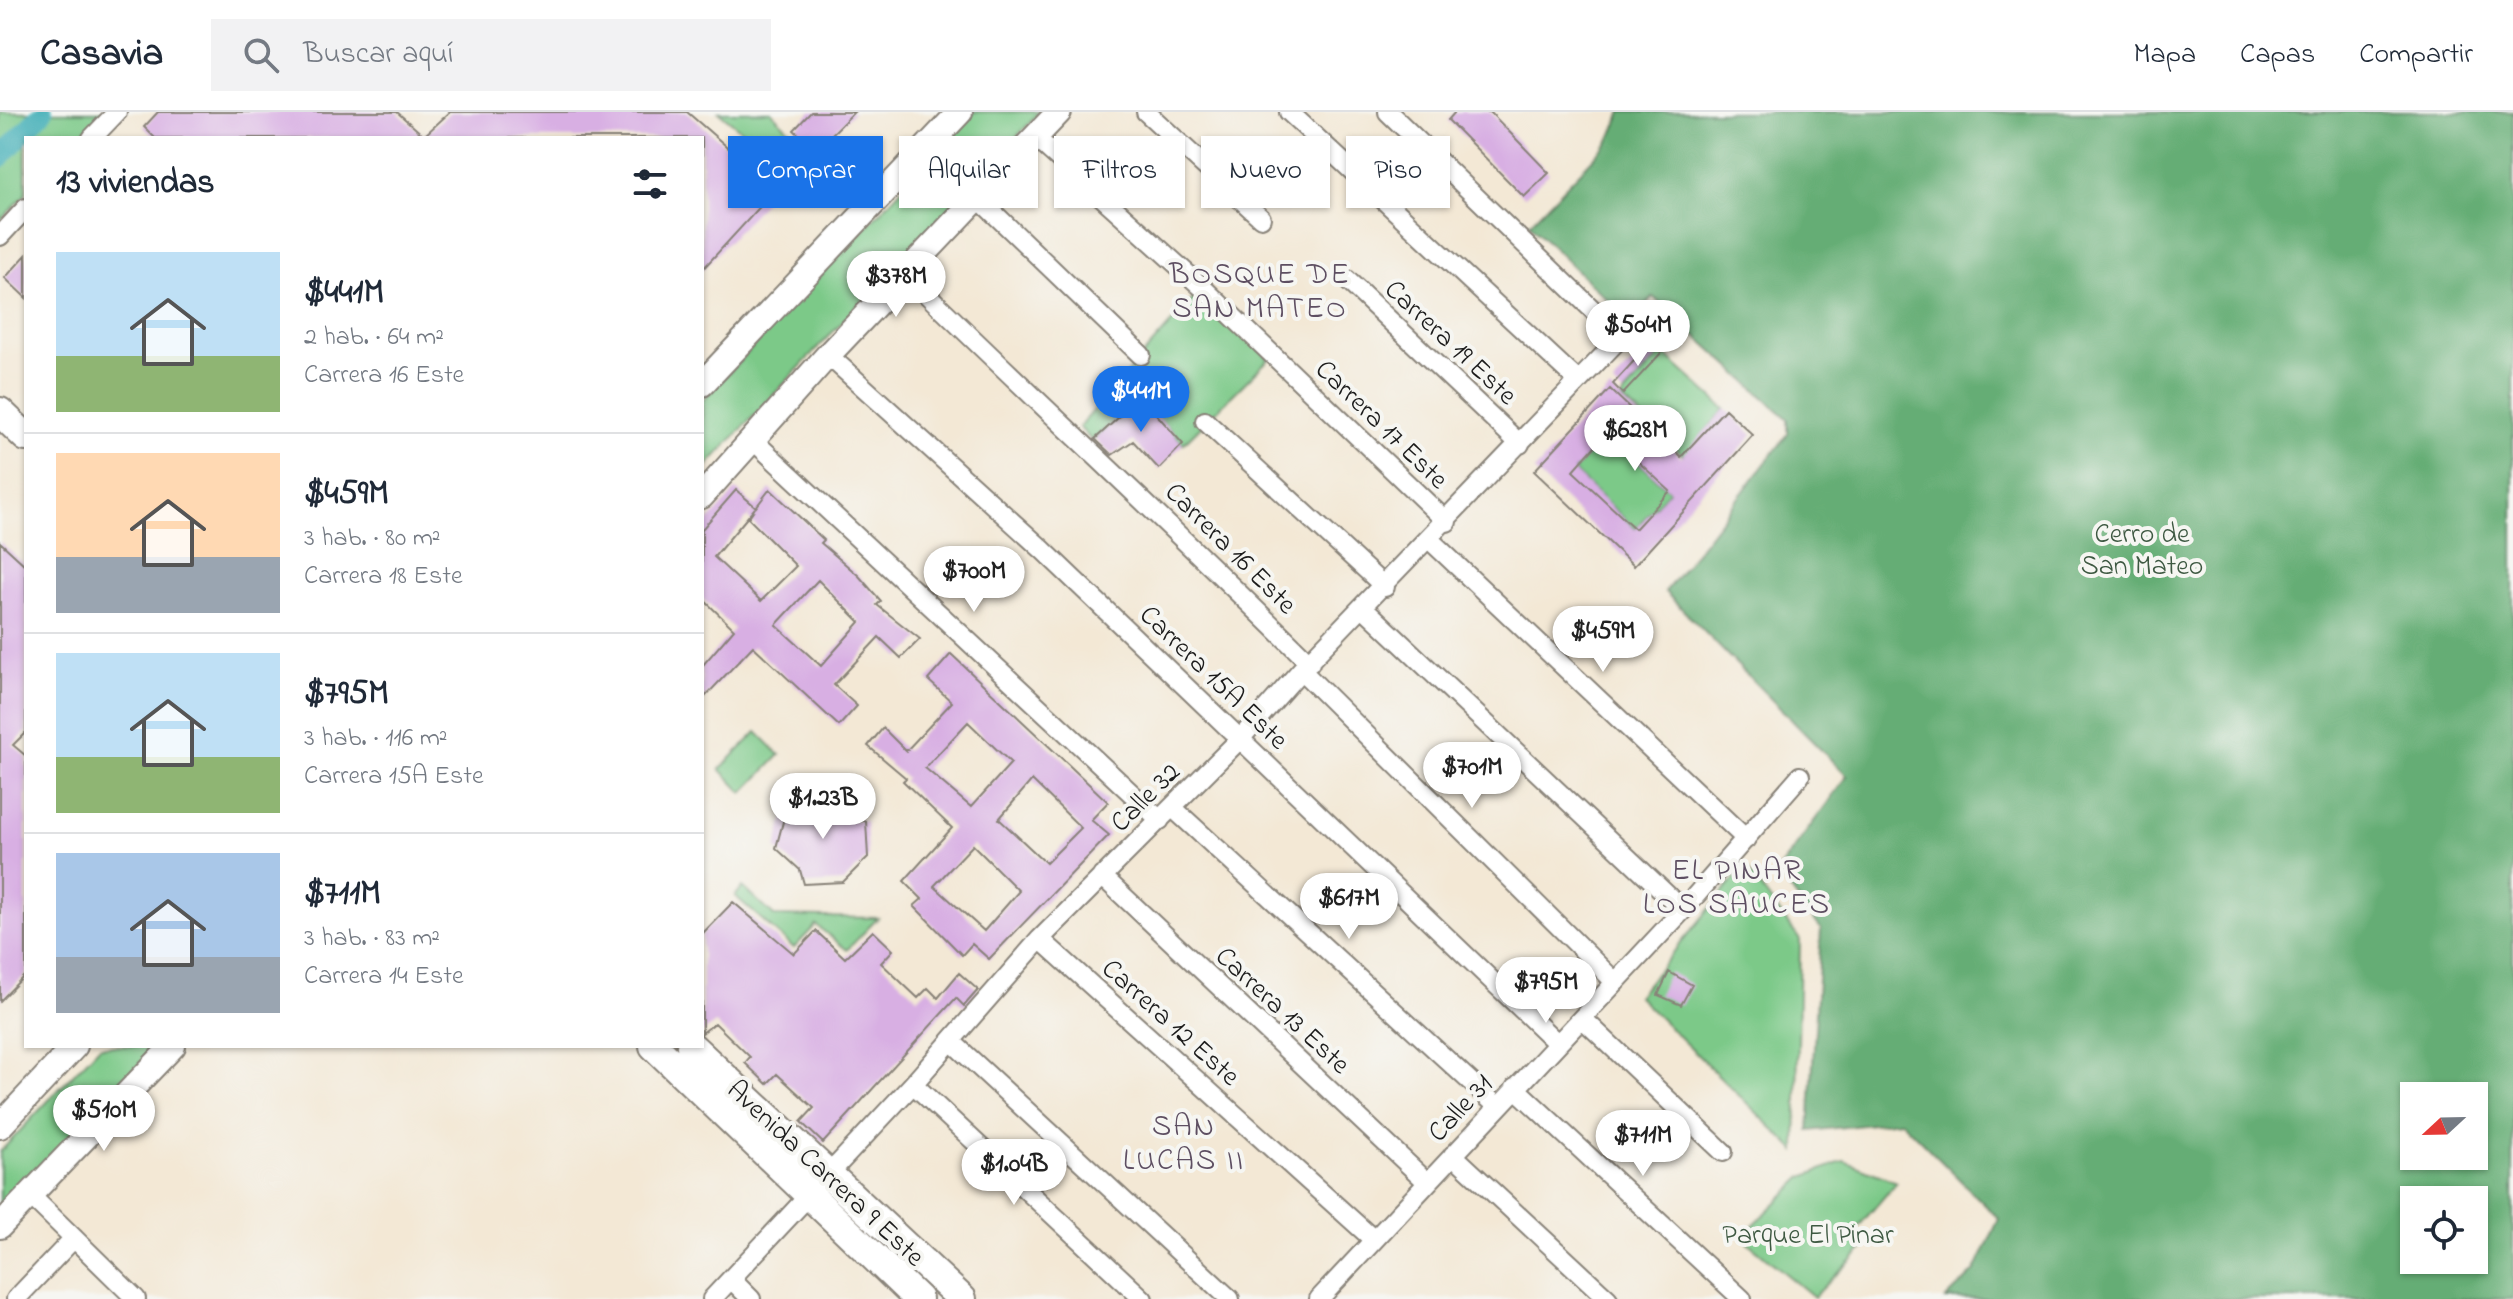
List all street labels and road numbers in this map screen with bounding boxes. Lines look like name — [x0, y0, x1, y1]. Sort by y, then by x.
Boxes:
street label: Carrera 19 Este — [1374, 271, 1526, 416]
street label: Carrera 17 Este — [1305, 351, 1457, 500]
street label: Carrera 16 Este — [1154, 474, 1305, 625]
street label: Carrera 15A Este — [1129, 597, 1297, 761]
street label: Calle 32 — [1102, 754, 1191, 843]
street label: Carrera 13 Este — [1205, 938, 1359, 1085]
street label: Carrera 12 Este — [1091, 950, 1248, 1097]
street label: Calle 31 — [1419, 1066, 1504, 1153]
street label: Avenida Carrera 9 Este — [716, 1072, 933, 1278]

